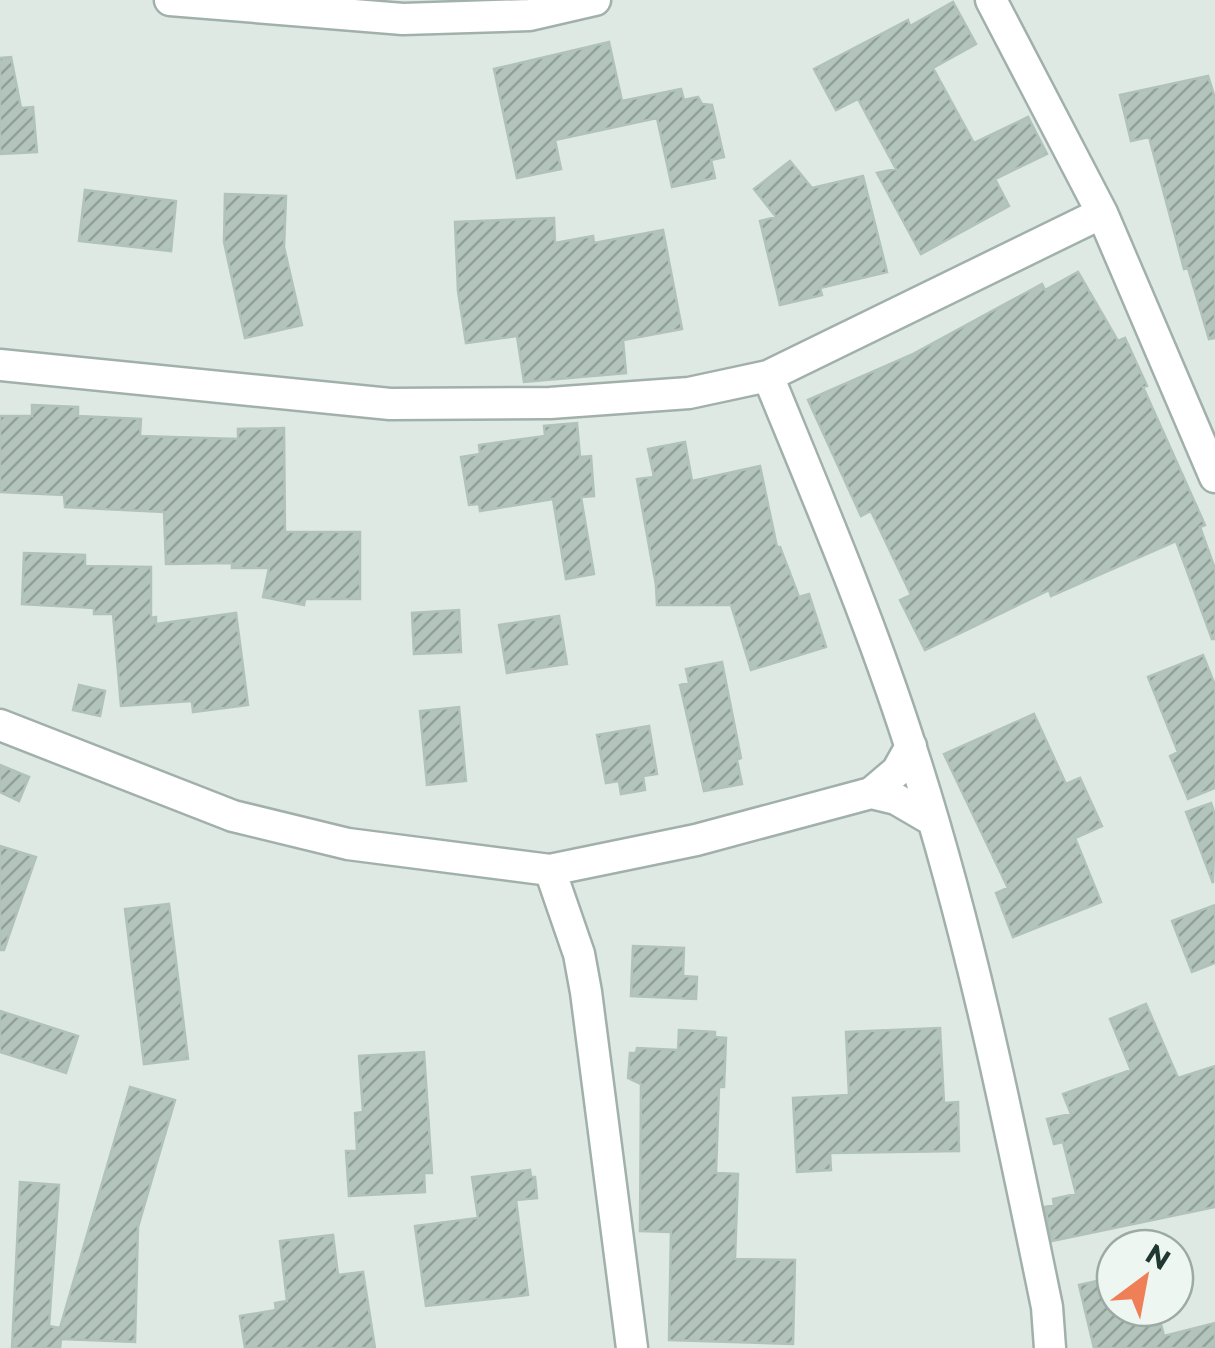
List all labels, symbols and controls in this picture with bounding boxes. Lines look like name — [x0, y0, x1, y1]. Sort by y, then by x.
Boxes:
north arrow — [1095, 1228, 1195, 1328]
text: N — [1140, 1236, 1177, 1277]

